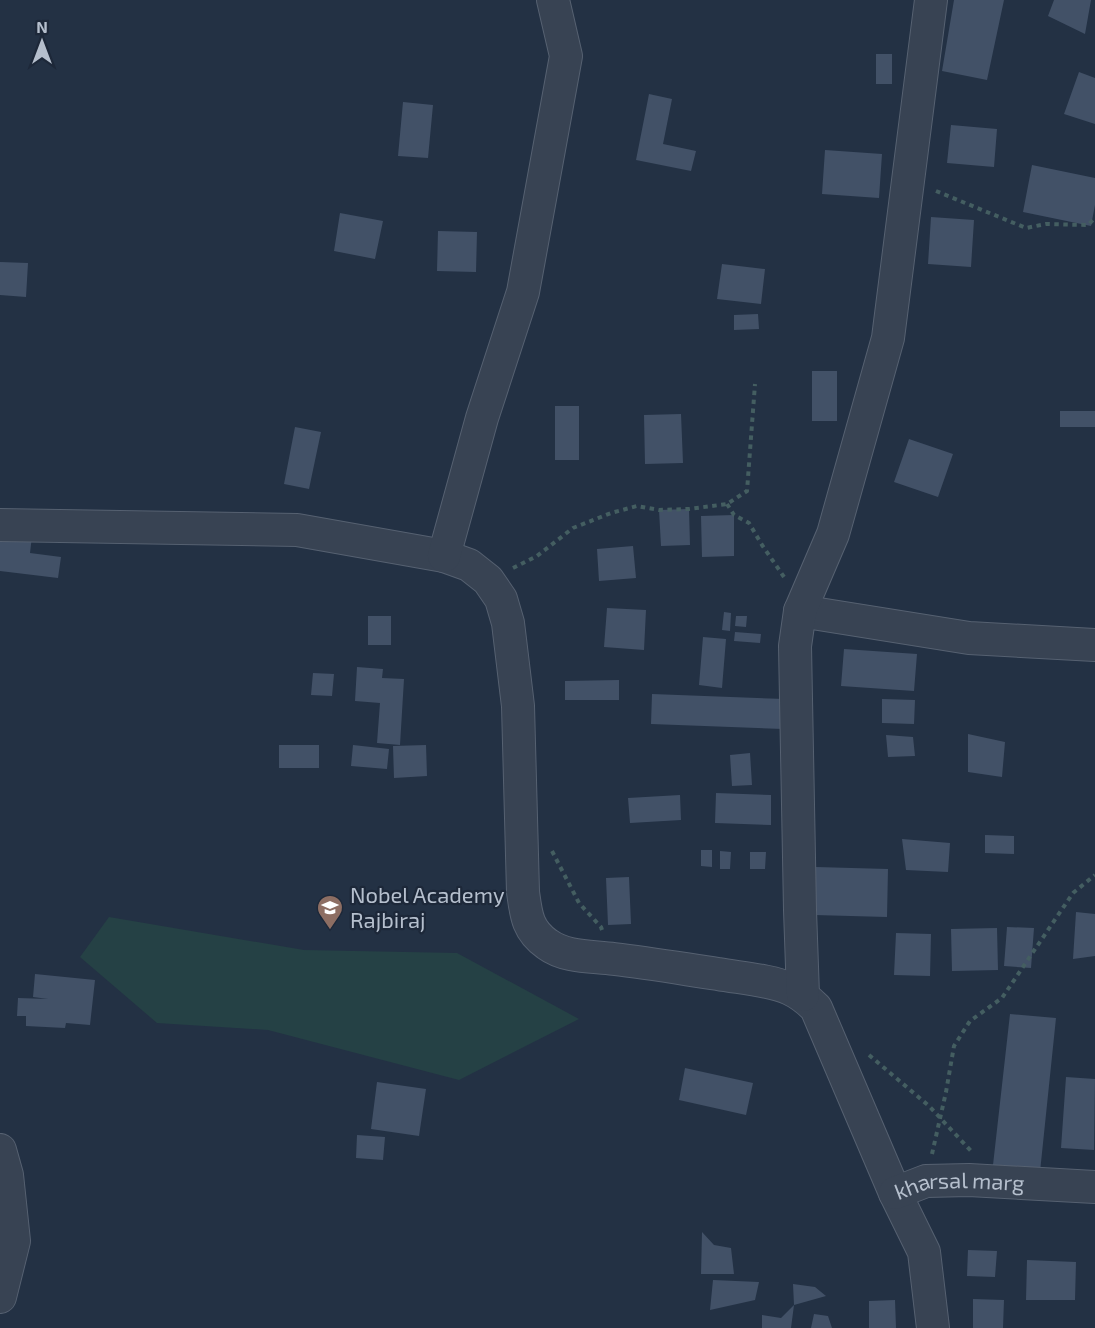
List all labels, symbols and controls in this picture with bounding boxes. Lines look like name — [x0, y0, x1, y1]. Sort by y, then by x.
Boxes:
north arrow — [12, 12, 72, 72]
text: N — [36, 17, 48, 36]
place label: Nobel Academy Rajbiraj — [350, 881, 505, 933]
school or university icon: Nobel Academy Rajbiraj — [315, 893, 345, 931]
street label: kharsal marg — [890, 1166, 1025, 1204]

